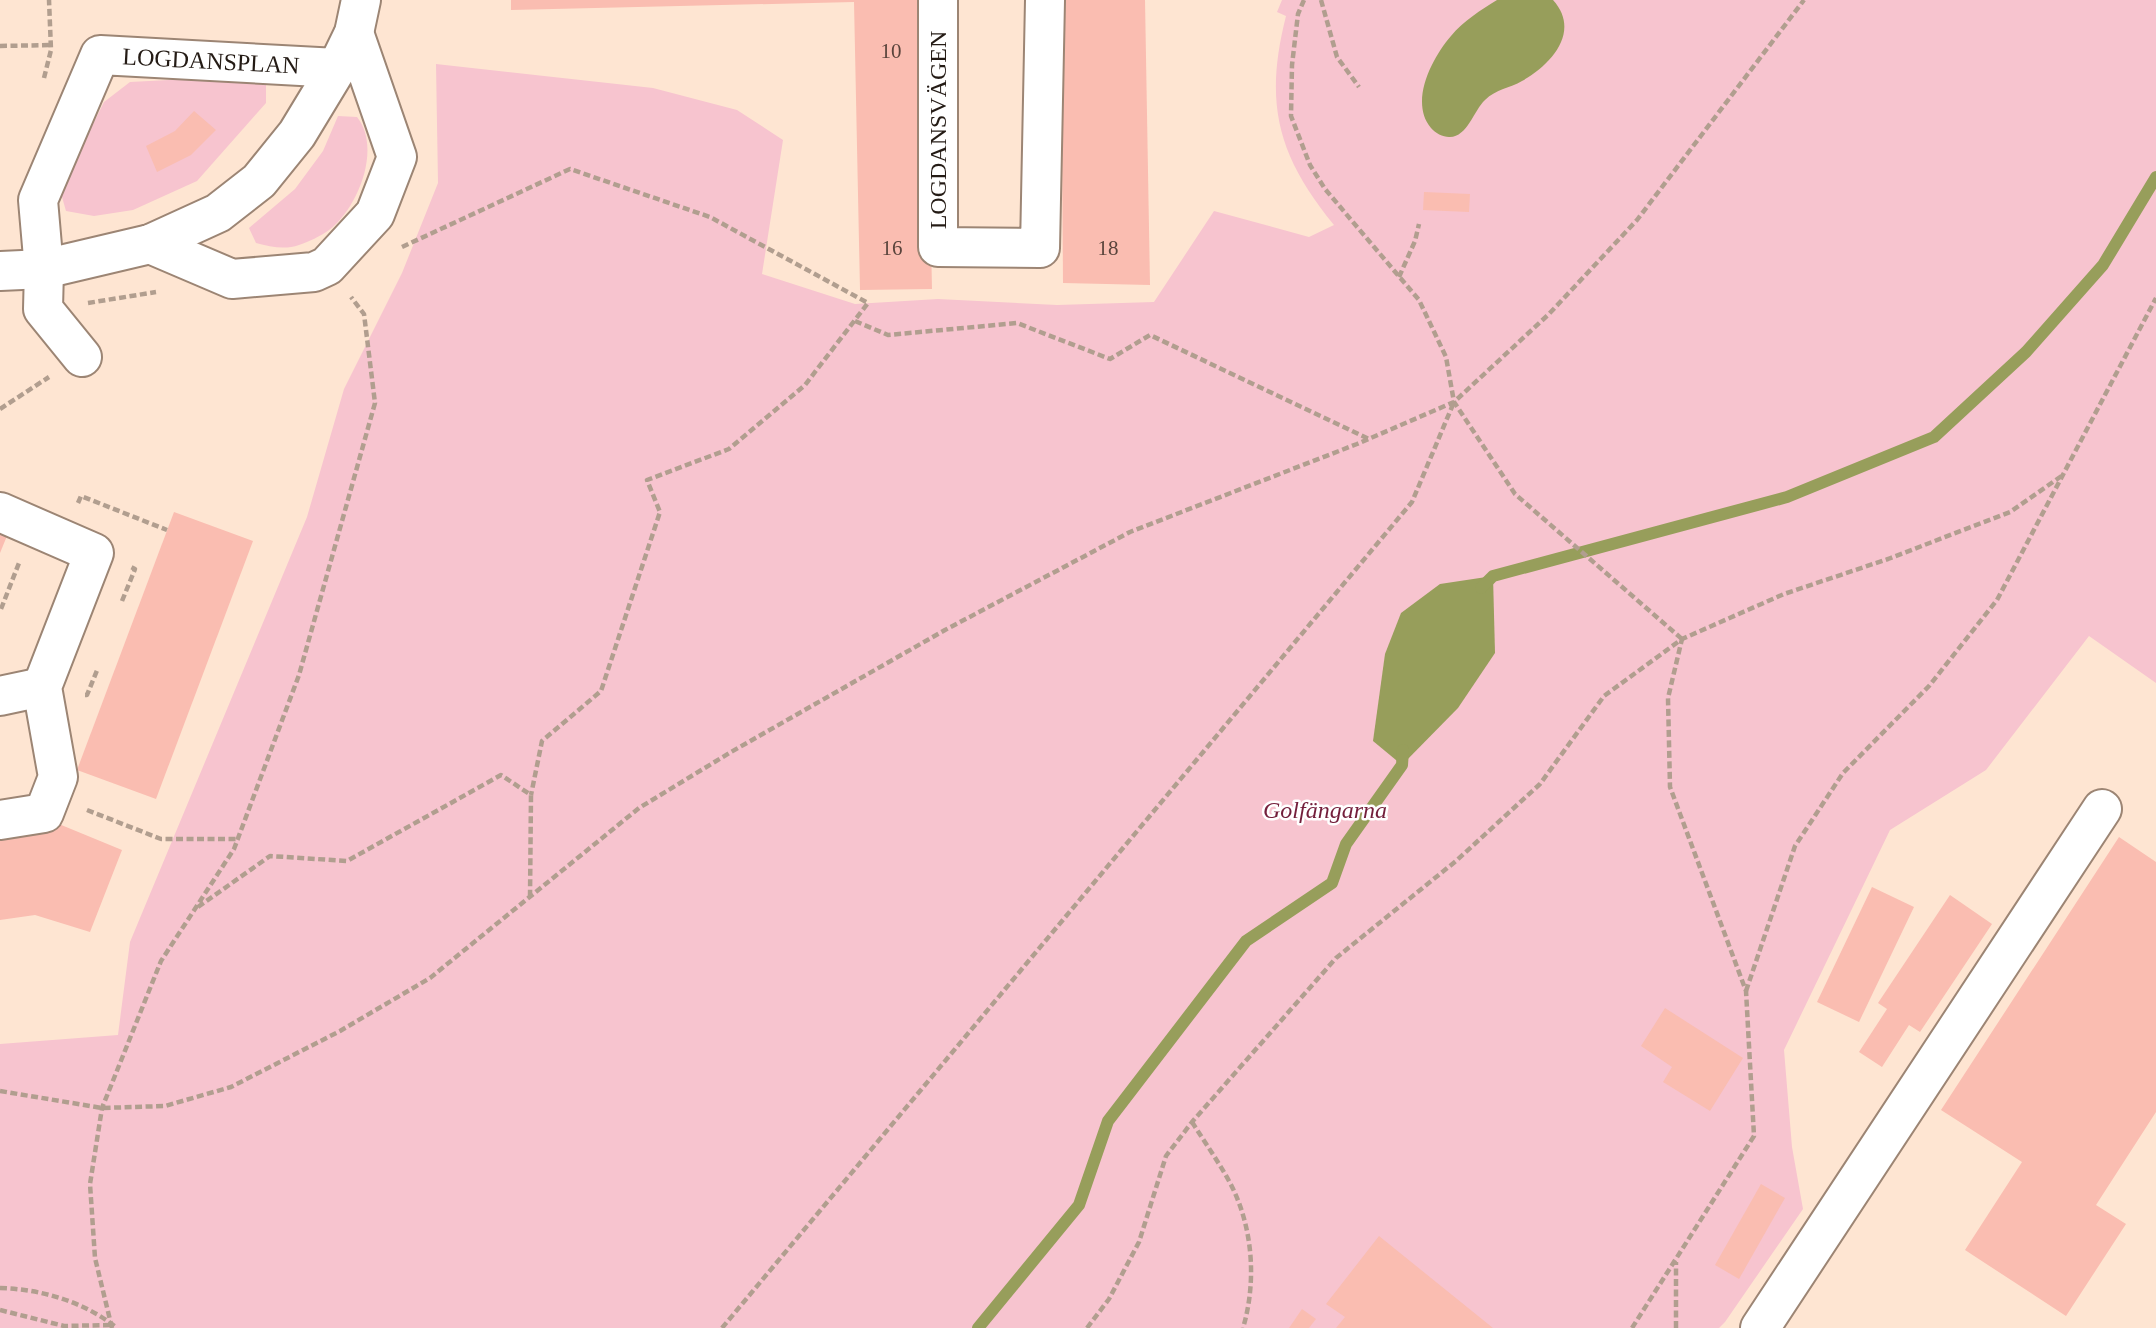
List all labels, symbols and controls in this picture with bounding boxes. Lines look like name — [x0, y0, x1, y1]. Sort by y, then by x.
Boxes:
street label: LOGDANSVÄGEN — [925, 31, 951, 229]
house number: 10 — [881, 39, 902, 63]
street label: LOGDANSPLAN — [122, 43, 300, 79]
house number: 16 — [882, 236, 903, 260]
house number: 18 — [1098, 236, 1119, 260]
park label: Golfängarna — [1263, 797, 1387, 823]

